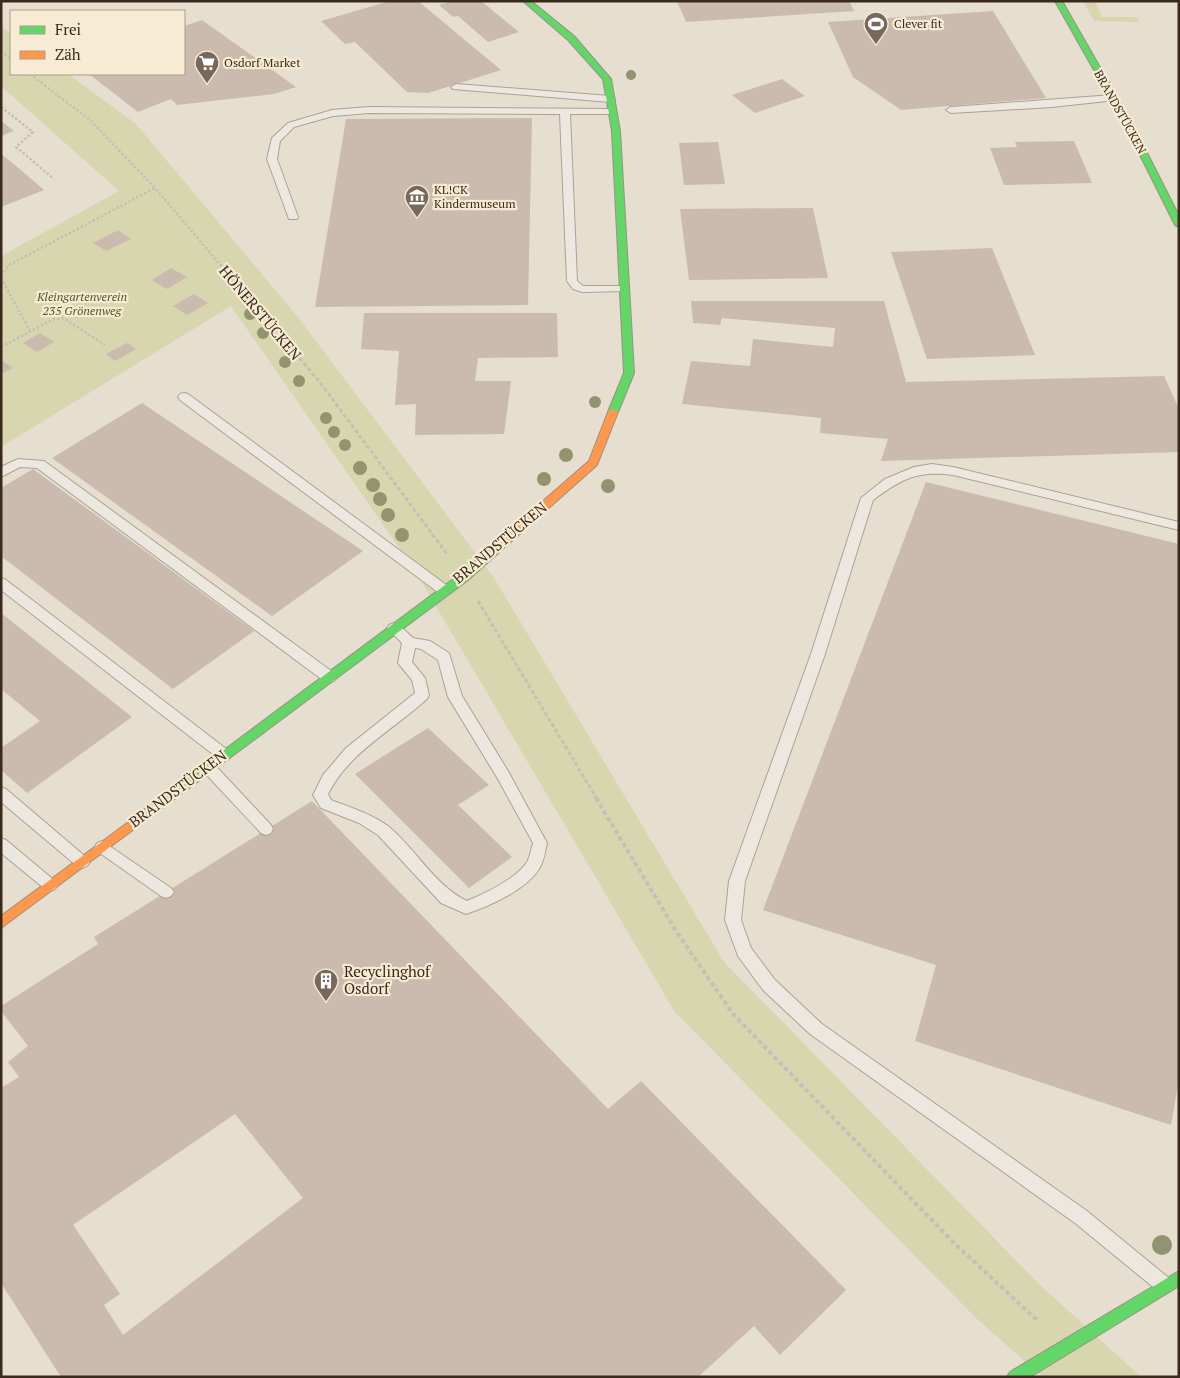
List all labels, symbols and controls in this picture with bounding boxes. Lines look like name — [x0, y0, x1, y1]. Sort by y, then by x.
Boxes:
legend — [10, 10, 185, 75]
sports icon: Clever fit — [863, 11, 889, 45]
place label: Clever fit — [894, 16, 943, 31]
text: Frei — [55, 19, 81, 39]
text: Zäh — [55, 44, 81, 64]
supermarket icon: Osdorf Market — [194, 50, 220, 84]
place label: Osdorf Market — [224, 55, 301, 70]
street label: BRANDSTÜCKEN — [1091, 67, 1150, 157]
place label: KL!CK Kindermuseum — [434, 182, 516, 211]
museum icon: KL!CK Kindermuseum — [404, 184, 430, 218]
street label: HÖNERSTÜCKEN — [215, 261, 306, 364]
park label: Kleingartenverein 235 Grönenweg — [36, 289, 127, 318]
street label: BRANDSTÜCKEN — [448, 497, 551, 588]
street label: BRANDSTÜCKEN — [125, 745, 230, 831]
place label: Recyclinghof Osdorf — [344, 961, 431, 998]
building icon: Recyclinghof Osdorf — [313, 968, 339, 1002]

